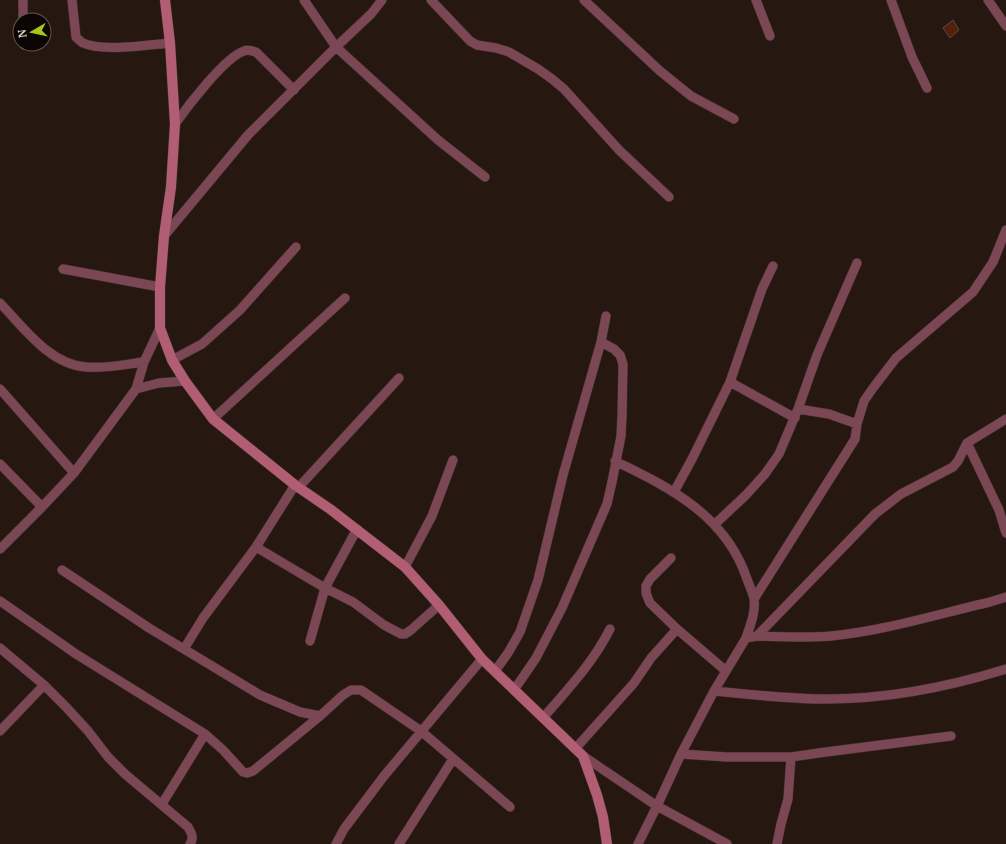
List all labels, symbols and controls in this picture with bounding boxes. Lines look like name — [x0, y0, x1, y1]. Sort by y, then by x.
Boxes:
north arrow — [12, 12, 52, 52]
text: N — [13, 28, 30, 39]

